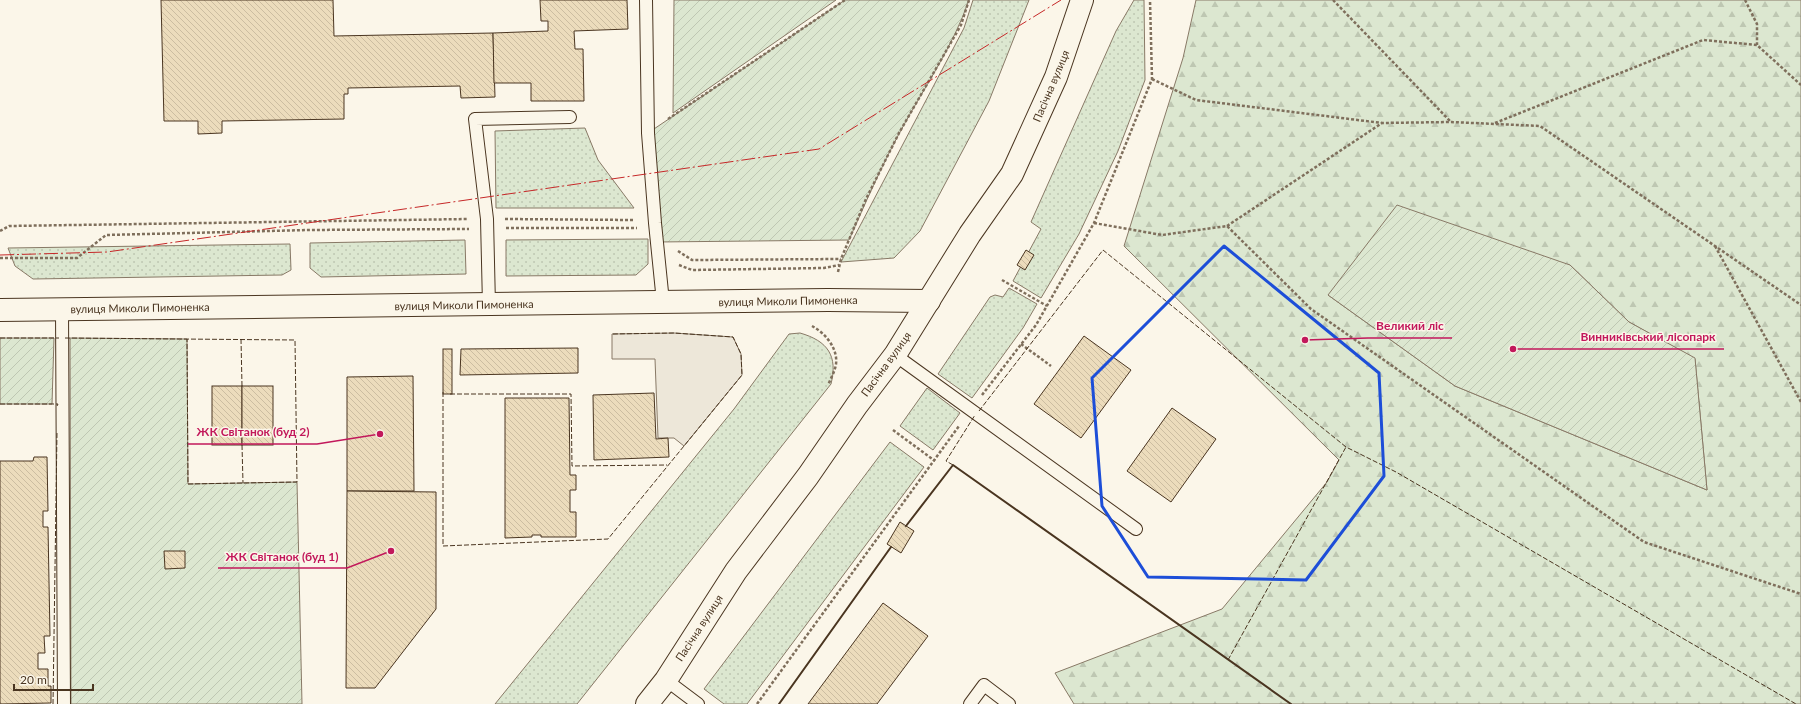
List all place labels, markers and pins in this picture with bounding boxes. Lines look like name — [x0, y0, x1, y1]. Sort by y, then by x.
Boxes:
callout: Великий ліс — [1368, 314, 1452, 338]
callout: Винниківський лісопарк — [1573, 325, 1724, 349]
callout: ЖК Світанок (буд 2) — [188, 420, 317, 444]
callout: ЖК Світанок (буд 1) — [218, 544, 347, 568]

